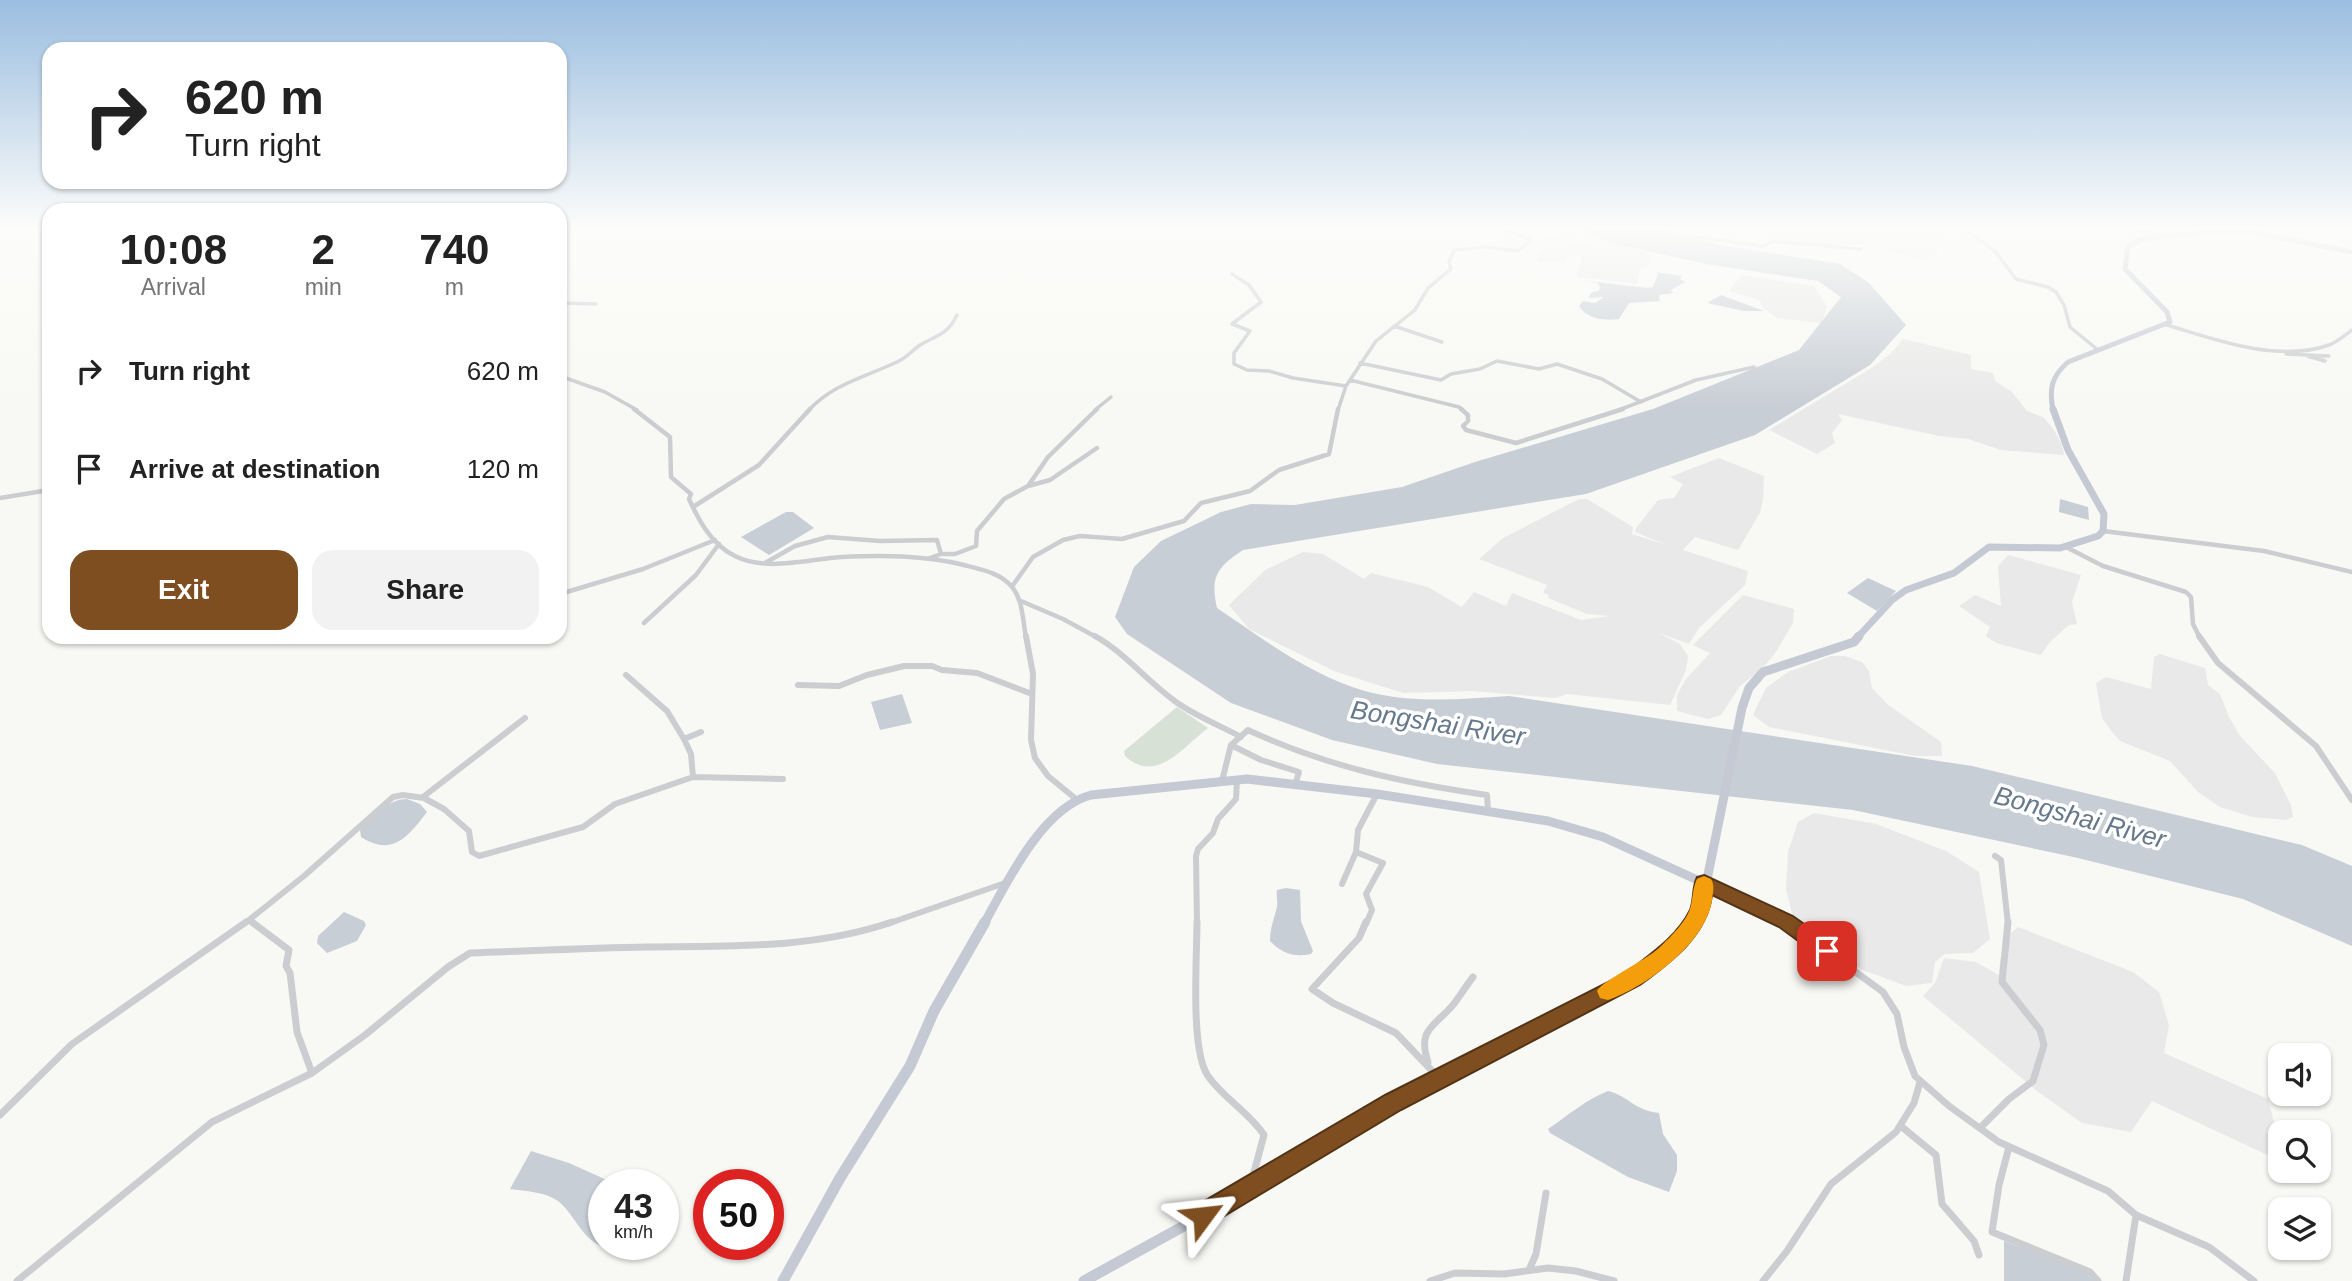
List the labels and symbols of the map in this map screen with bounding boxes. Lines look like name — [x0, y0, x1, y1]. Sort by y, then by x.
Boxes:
water label: Bongshai River — [1349, 694, 1529, 752]
water label: Bongshai River — [1991, 780, 2170, 855]
pin — [1797, 921, 1857, 981]
speed limit sign: 50 — [693, 1169, 784, 1260]
position arrow — [1166, 1179, 1240, 1253]

